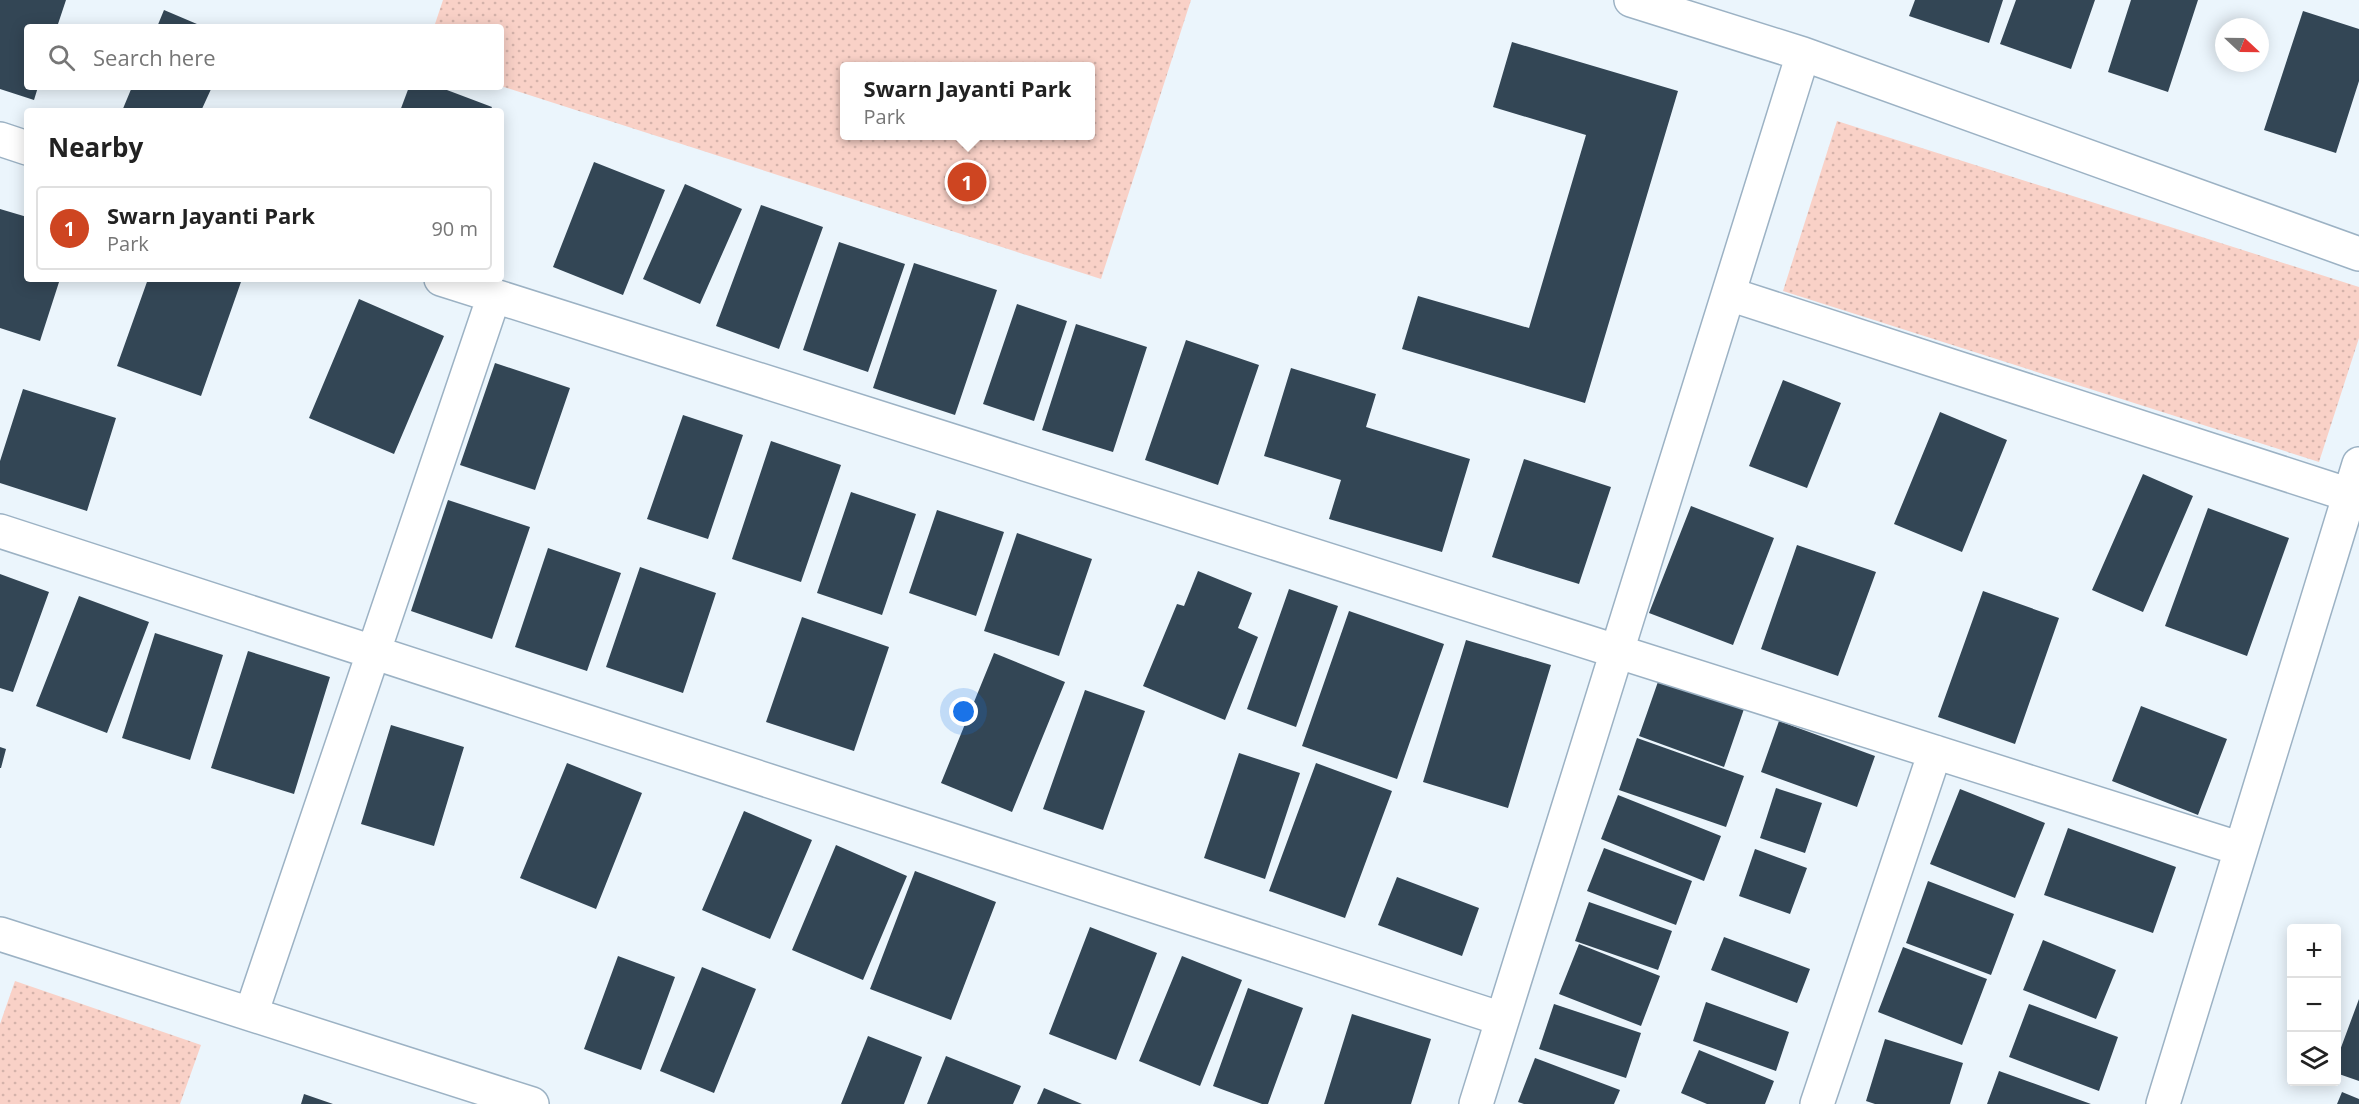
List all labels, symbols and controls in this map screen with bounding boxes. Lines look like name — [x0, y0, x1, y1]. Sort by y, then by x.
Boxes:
north arrow — [2215, 18, 2269, 72]
search box — [24, 24, 504, 90]
icon: search — [45, 41, 78, 74]
text: Search here — [93, 42, 216, 72]
popup — [840, 62, 1095, 140]
text: Swarn Jayanti Park — [864, 73, 1071, 103]
text: Park — [864, 103, 905, 130]
text: Nearby — [48, 129, 143, 165]
pin: 1 — [948, 160, 986, 204]
text: Swarn Jayanti Park — [107, 200, 315, 230]
text: 1 — [64, 215, 75, 242]
text: 90 m — [431, 215, 478, 242]
text: Park — [107, 230, 149, 257]
your location — [949, 697, 978, 726]
map controls — [2287, 924, 2341, 1086]
button: + — [2287, 924, 2341, 978]
button: − — [2287, 978, 2341, 1032]
button: layers — [2287, 1032, 2341, 1086]

